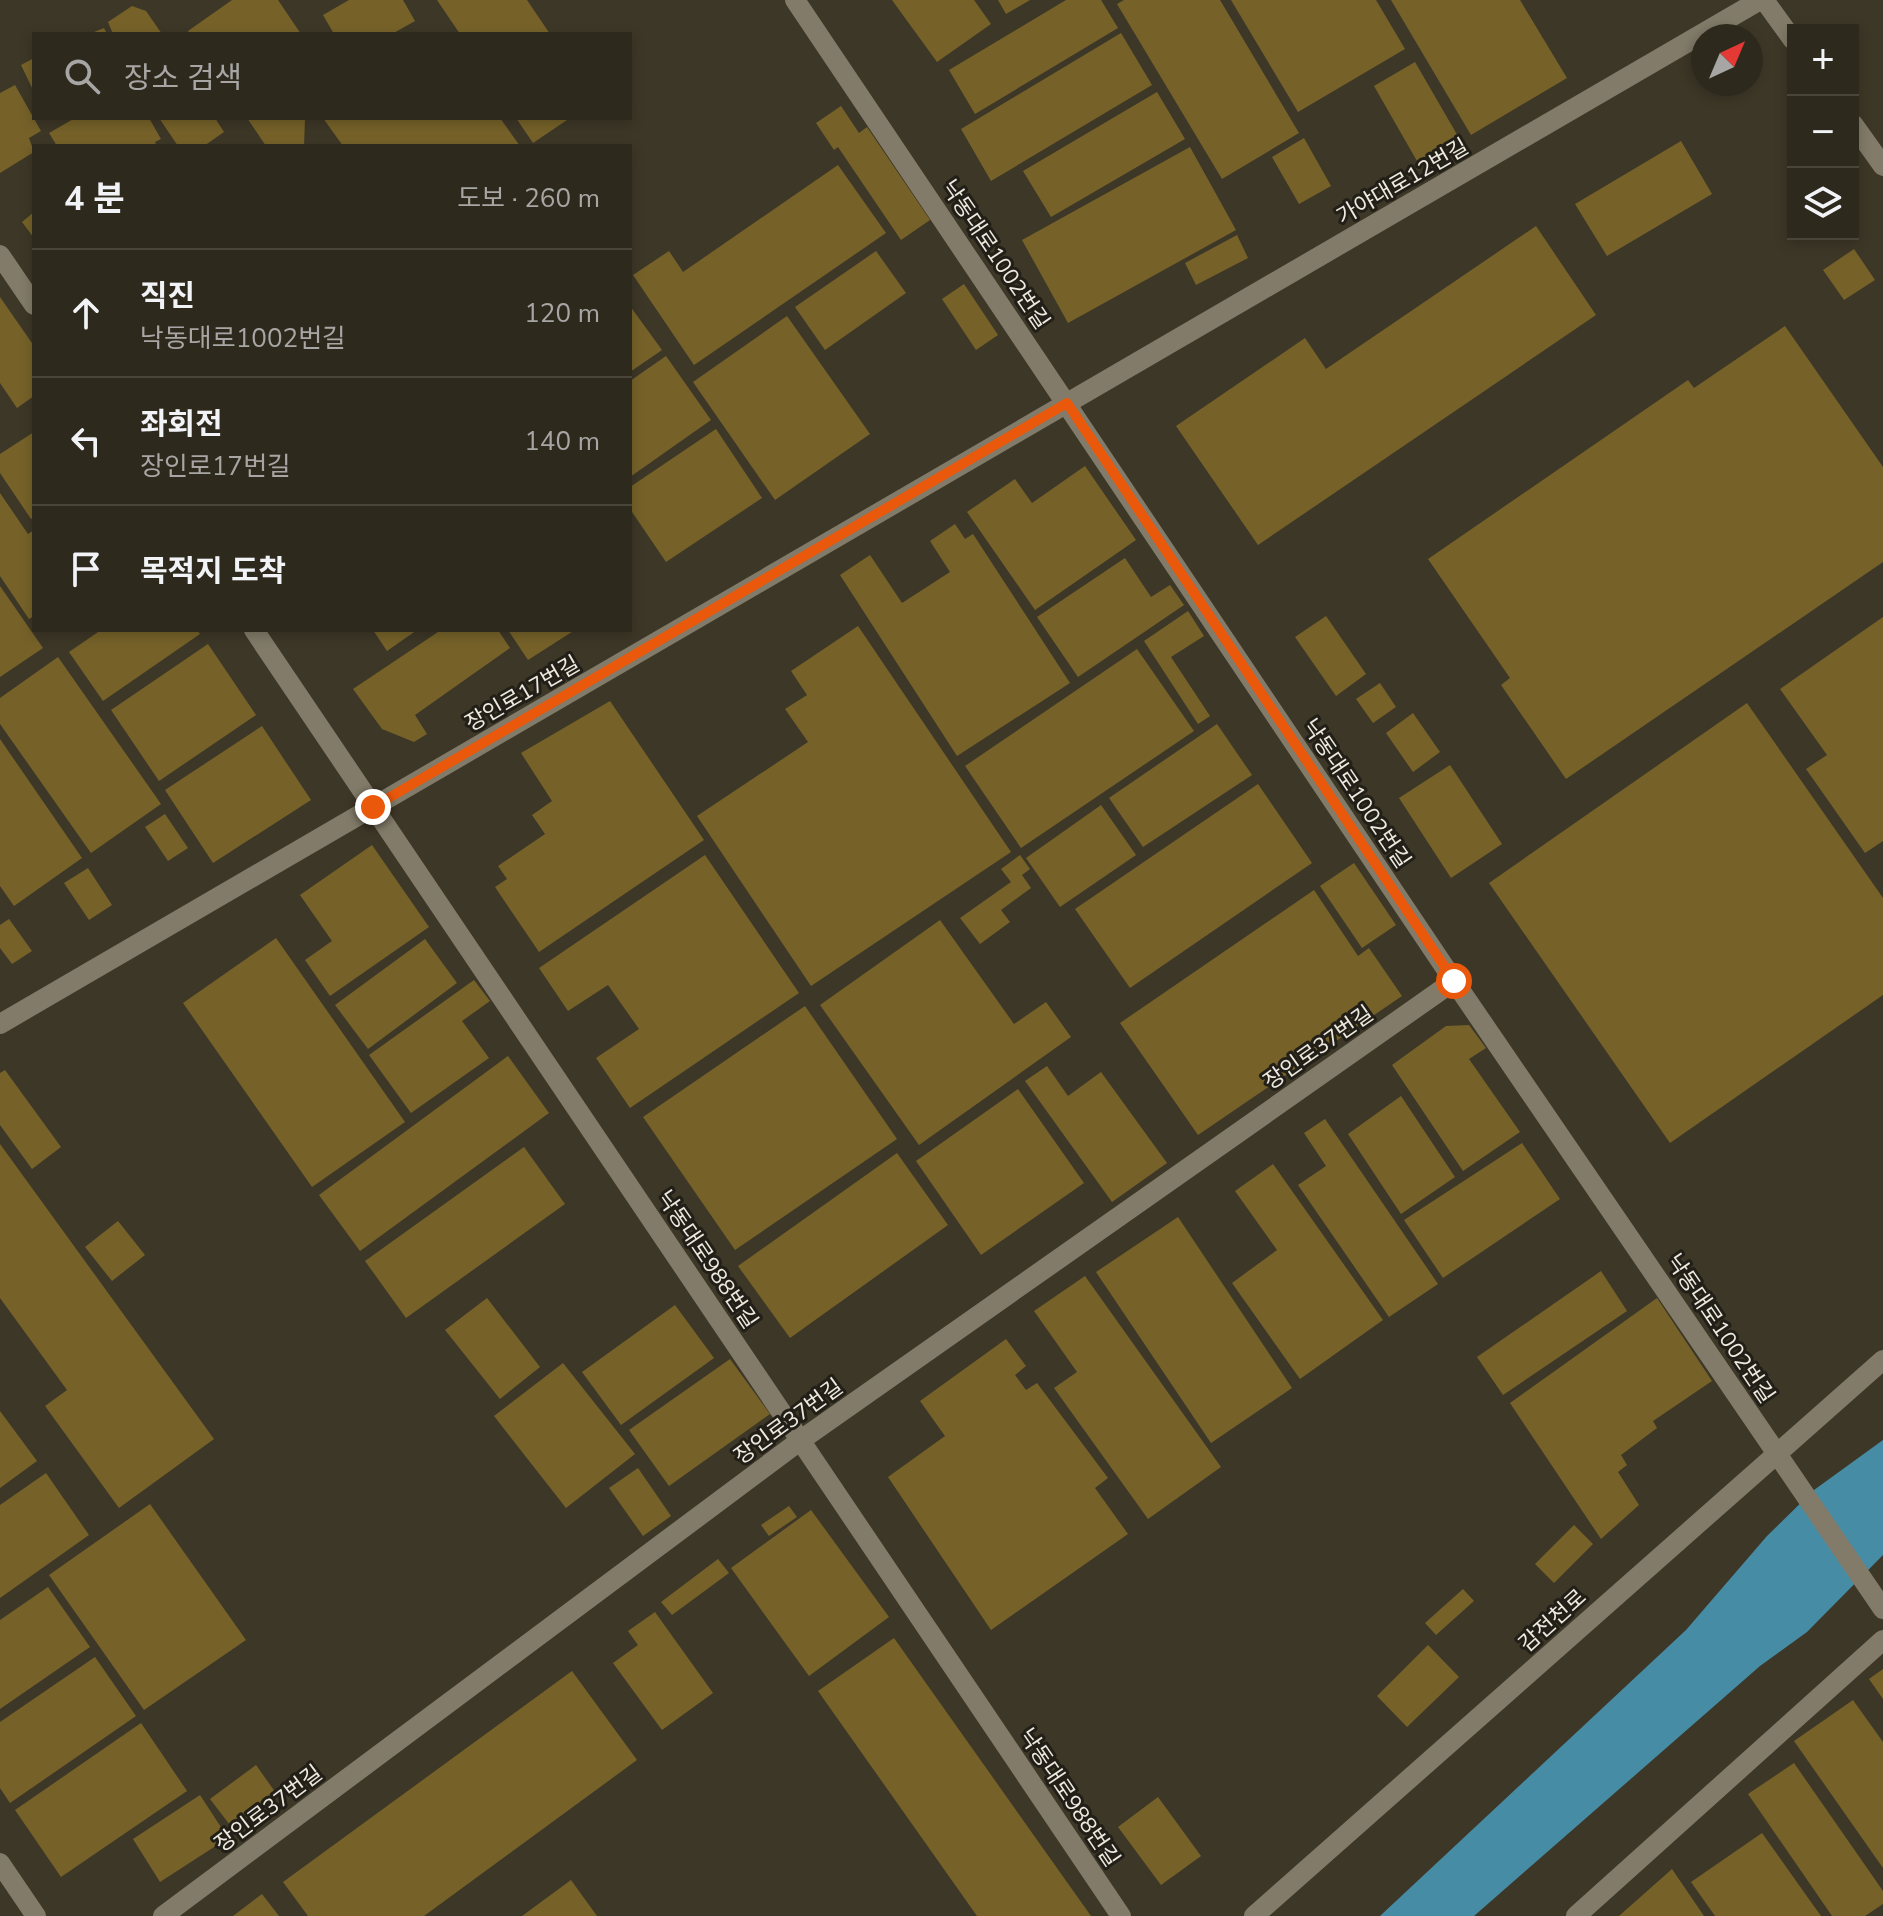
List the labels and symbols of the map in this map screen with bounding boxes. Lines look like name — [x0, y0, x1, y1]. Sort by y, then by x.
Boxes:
north arrow — [1691, 24, 1763, 96]
street label: 가야대로12번길 — [1331, 132, 1474, 232]
street label: 낙동대로1002번길 — [934, 174, 1056, 335]
street label: 장인로17번길 — [460, 649, 585, 739]
street label: 낙동대로1002번길 — [1295, 713, 1417, 874]
route end — [355, 789, 391, 825]
route start — [1436, 963, 1472, 999]
street label: 장인로37번길 — [1258, 999, 1379, 1097]
street label: 낙동대로988번길 — [650, 1184, 765, 1335]
street label: 낙동대로1002번길 — [1659, 1248, 1781, 1409]
street label: 장인로37번길 — [728, 1372, 849, 1471]
street label: 감전천로 — [1513, 1583, 1593, 1659]
street label: 낙동대로988번길 — [1012, 1722, 1127, 1873]
street label: 장인로37번길 — [209, 1758, 329, 1859]

